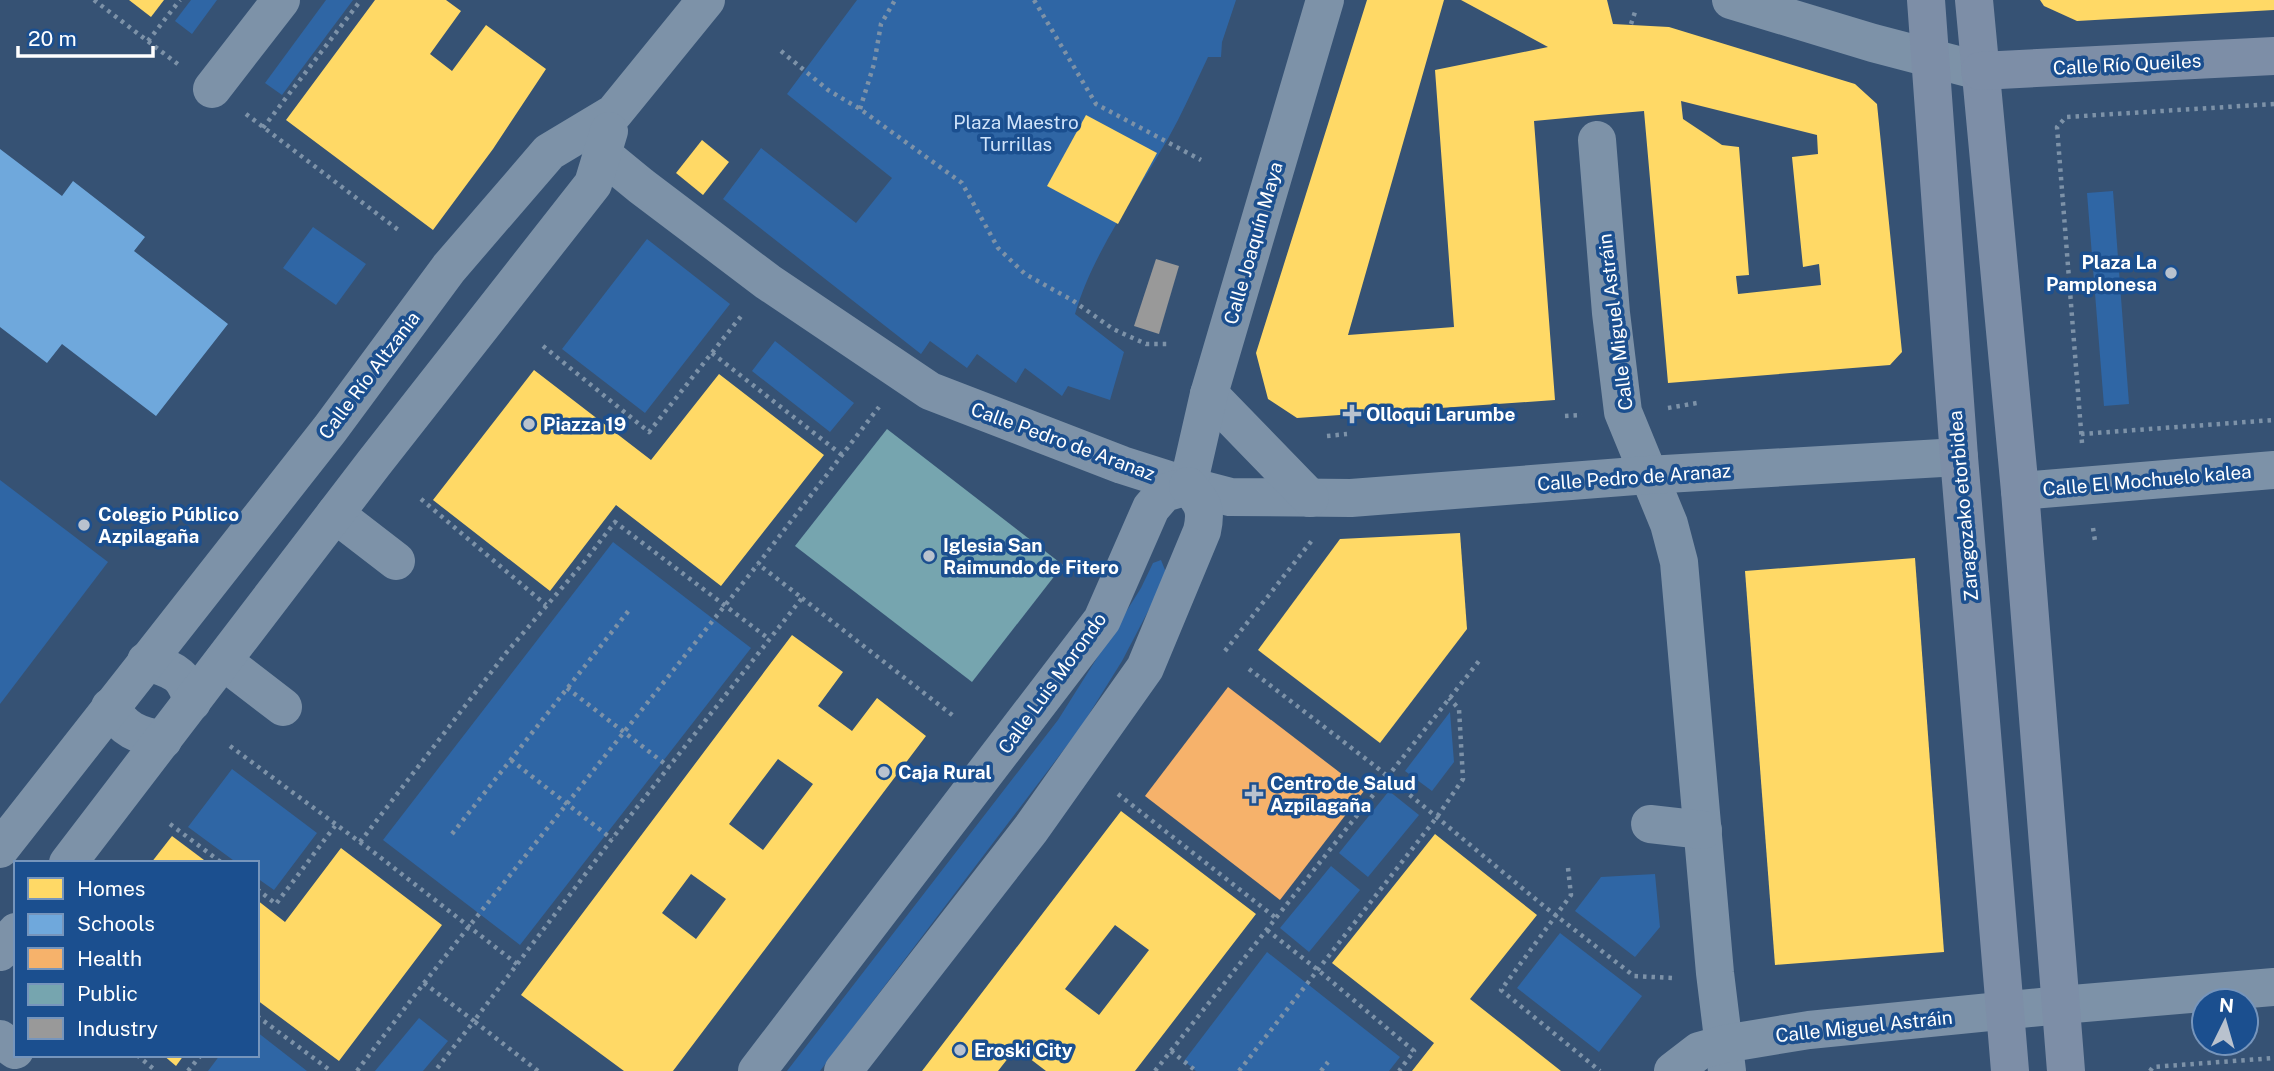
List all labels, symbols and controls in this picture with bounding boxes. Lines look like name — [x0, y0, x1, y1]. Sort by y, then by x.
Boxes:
scale bar — [18, 14, 152, 58]
text: 20 m — [28, 26, 77, 51]
street label: Calle Río Queiles — [2052, 49, 2202, 79]
park label: Plaza Maestro Turrillas — [953, 111, 1079, 155]
street label: Calle Joaquín Maya — [1219, 159, 1287, 327]
street label: Calle Miguel Astráin — [1593, 232, 1637, 412]
place label: Plaza La Pamplonesa — [2046, 251, 2157, 295]
marker: Plaza La Pamplonesa — [2163, 265, 2179, 281]
street label: Calle Río Altzania — [314, 307, 424, 443]
street label: Calle Pedro de Aranaz — [968, 397, 1158, 485]
place label: Olloqui Larumbe — [1366, 403, 1515, 425]
marker: Olloqui Larumbe — [1344, 406, 1360, 422]
street label: Zaragozako etorbidea — [1944, 410, 1982, 602]
place label: Piazza 19 — [543, 413, 626, 435]
marker: Piazza 19 — [521, 416, 537, 432]
street label: Calle Pedro de Aranaz — [1536, 459, 1732, 495]
street label: Calle El Mochuelo kalea — [2042, 460, 2252, 500]
place label: Colegio Público Azpilagaña — [98, 503, 239, 547]
marker: Colegio Público Azpilagaña — [76, 517, 92, 533]
place label: Iglesia San Raimundo de Fitero — [943, 534, 1119, 578]
marker: Iglesia San Raimundo de Fitero — [921, 548, 937, 564]
street label: Calle Luis Morondo — [993, 608, 1111, 758]
place label: Caja Rural — [898, 761, 992, 783]
marker: Caja Rural — [876, 764, 892, 780]
place label: Centro de Salud Azpilagaña — [1270, 772, 1416, 816]
marker: Centro de Salud Azpilagaña — [1244, 784, 1264, 804]
legend — [14, 861, 259, 1057]
text: Homes — [77, 876, 145, 901]
text: Schools — [77, 911, 155, 936]
text: Health — [77, 946, 142, 971]
text: Public — [77, 981, 138, 1006]
north arrow — [2190, 987, 2260, 1057]
text: N — [2218, 993, 2235, 1017]
street label: Calle Miguel Astráin — [1774, 1006, 1954, 1046]
text: Industry — [77, 1016, 158, 1041]
place label: Eroski City — [974, 1039, 1073, 1061]
marker: Eroski City — [952, 1042, 968, 1058]

